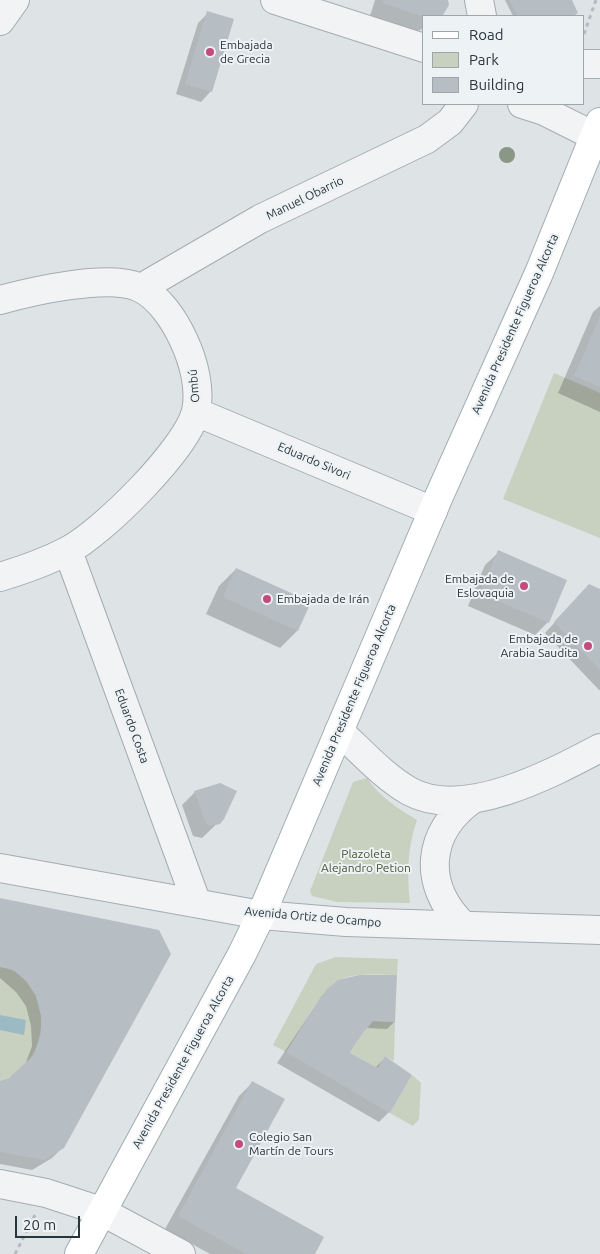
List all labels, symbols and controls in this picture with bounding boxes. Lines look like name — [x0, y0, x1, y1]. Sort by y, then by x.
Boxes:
legend — [422, 15, 585, 105]
text: Road — [469, 26, 504, 43]
place label: Embajada de Grecia — [220, 38, 273, 66]
marker: Embajada de Grecia — [204, 46, 216, 58]
text: Park — [469, 51, 499, 68]
text: Building — [469, 76, 524, 93]
street label: Manuel Obarrio — [264, 173, 346, 223]
street label: Avenida Presidente Figueroa Alcorta — [469, 232, 561, 416]
street label: Ombú — [185, 369, 203, 403]
street label: Eduardo Sivori — [276, 439, 352, 483]
place label: Embajada de Eslovaquia — [445, 572, 514, 600]
marker: Embajada de Eslovaquia — [518, 580, 530, 592]
place label: Embajada de Irán — [277, 592, 369, 606]
marker: Embajada de Irán — [261, 593, 273, 605]
street label: Avenida Presidente Figueroa Alcorta — [309, 602, 399, 788]
place label: Embajada de Arabia Saudita — [501, 632, 578, 660]
marker: Embajada de Arabia Saudita — [582, 640, 594, 652]
street label: Eduardo Costa — [112, 687, 152, 765]
park label: Plazoleta Alejandro Petion — [321, 847, 411, 875]
street label: Avenida Ortiz de Ocampo — [244, 904, 382, 930]
street label: Avenida Presidente Figueroa Alcorta — [129, 973, 237, 1151]
place label: Colegio San Martín de Tours — [249, 1130, 333, 1158]
marker: Colegio San Martín de Tours — [233, 1138, 245, 1150]
scale bar — [18, 1206, 82, 1238]
text: 20 m — [23, 1216, 56, 1233]

